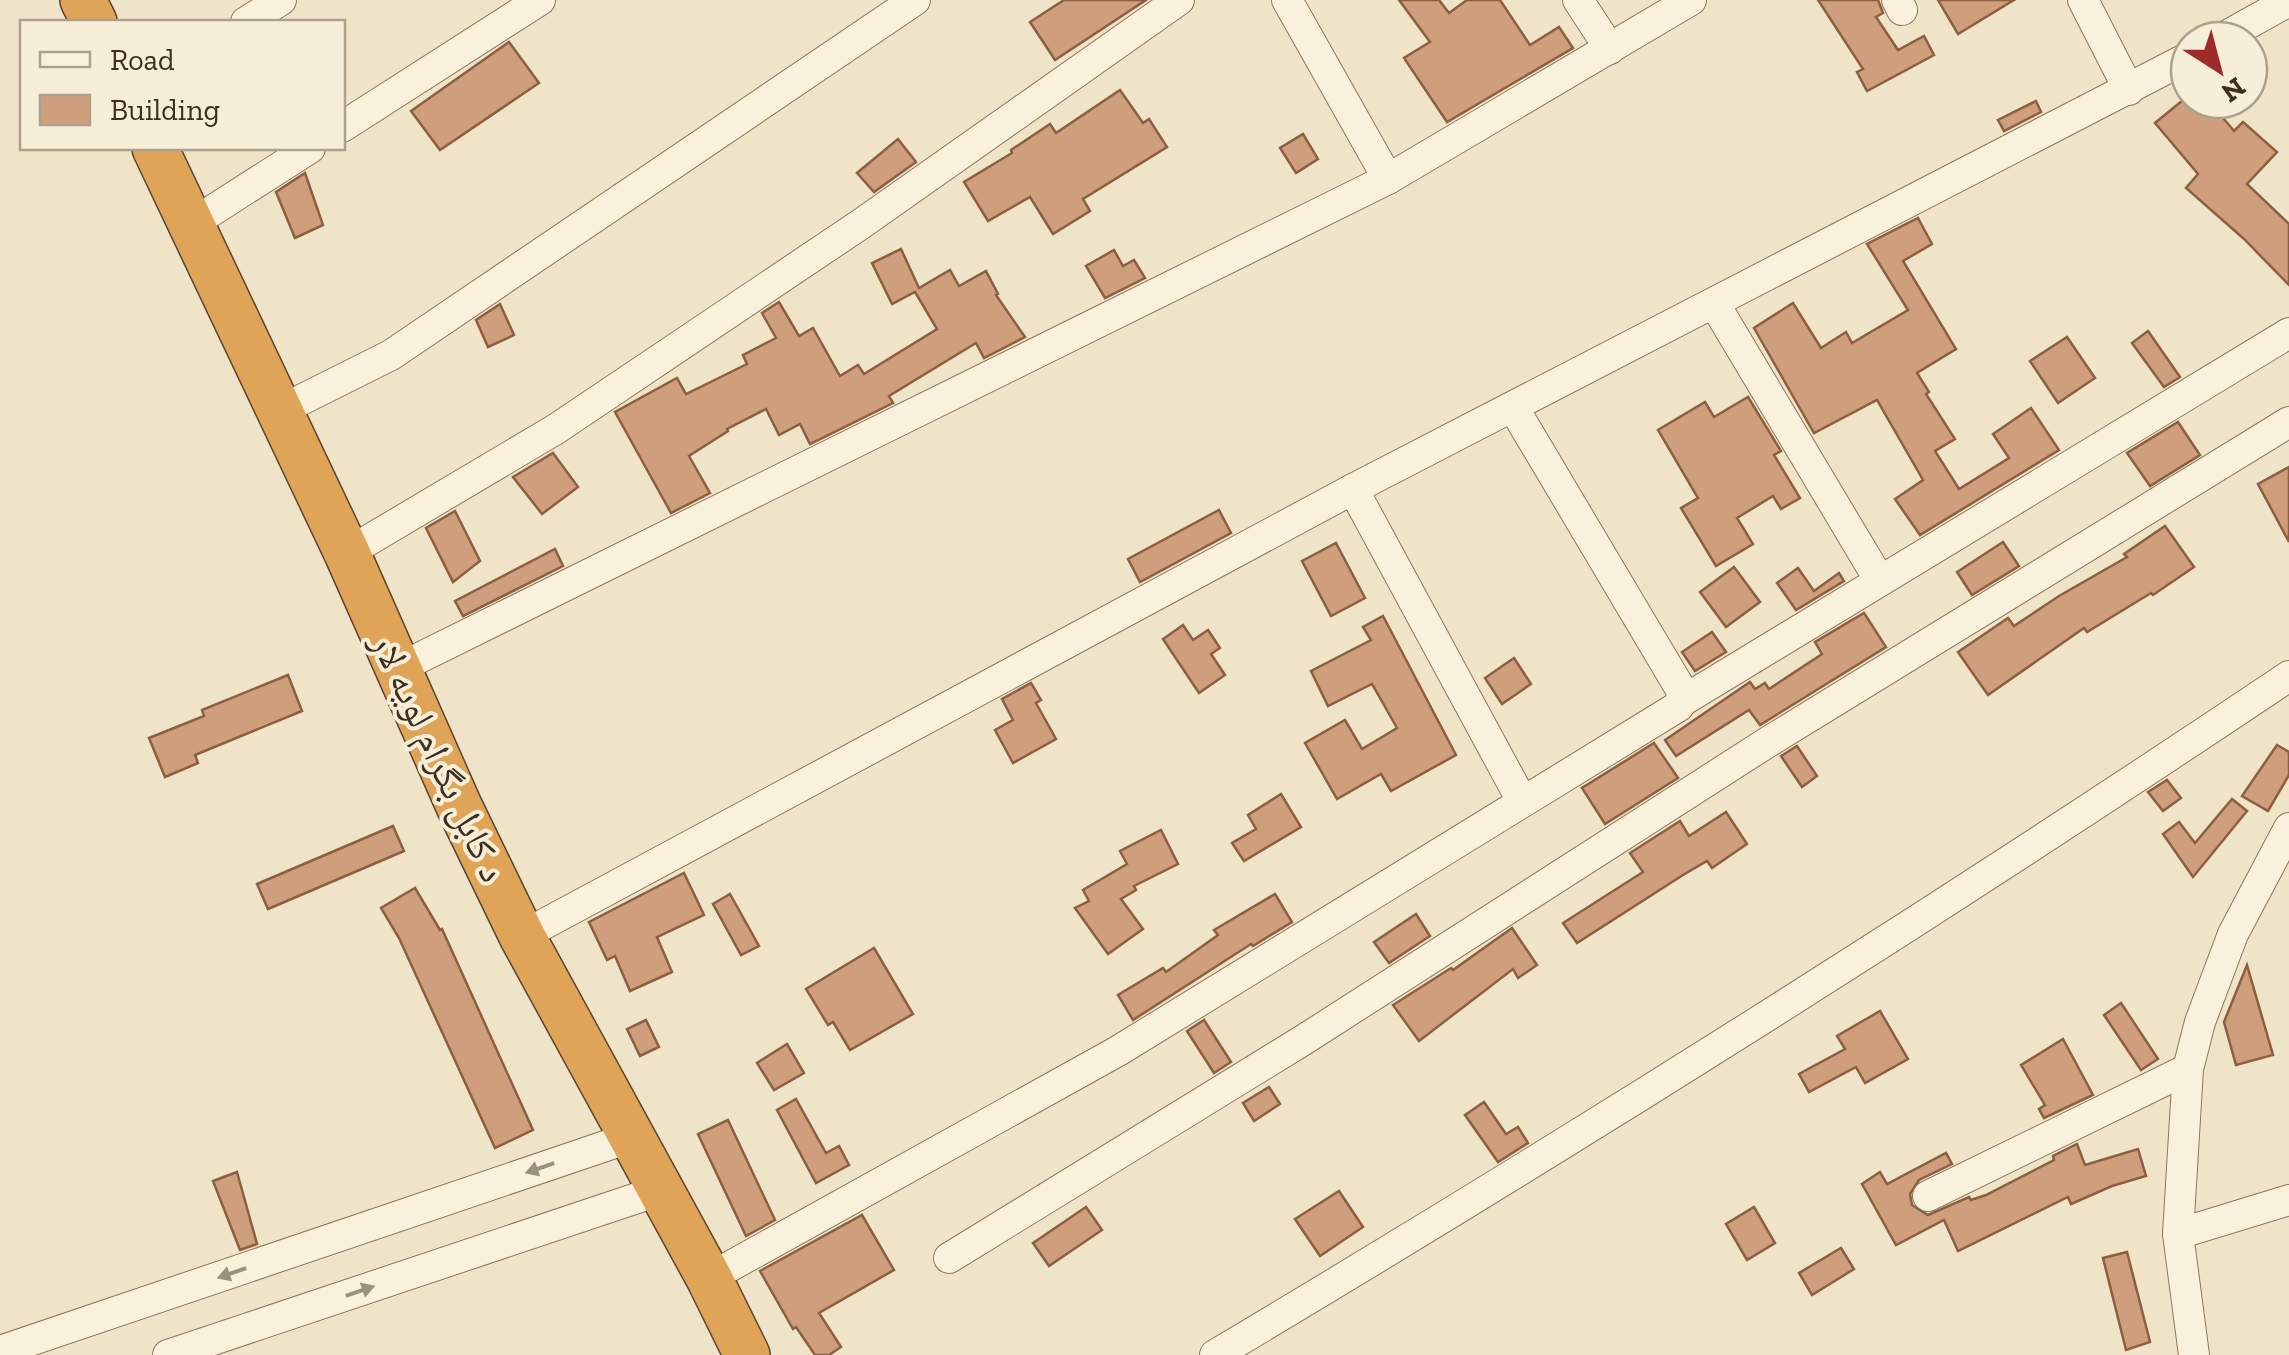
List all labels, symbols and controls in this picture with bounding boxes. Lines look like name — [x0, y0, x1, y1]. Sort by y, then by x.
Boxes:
legend — [20, 20, 345, 150]
north arrow — [2169, 20, 2269, 120]
text: Road — [110, 42, 175, 78]
text: N — [2215, 70, 2252, 109]
text: Building — [110, 92, 220, 128]
street label: د کابل بگرام لویه لار — [359, 624, 517, 890]
one-way arrow — [524, 1161, 554, 1176]
one-way arrow — [216, 1266, 246, 1281]
one-way arrow — [345, 1282, 375, 1297]

